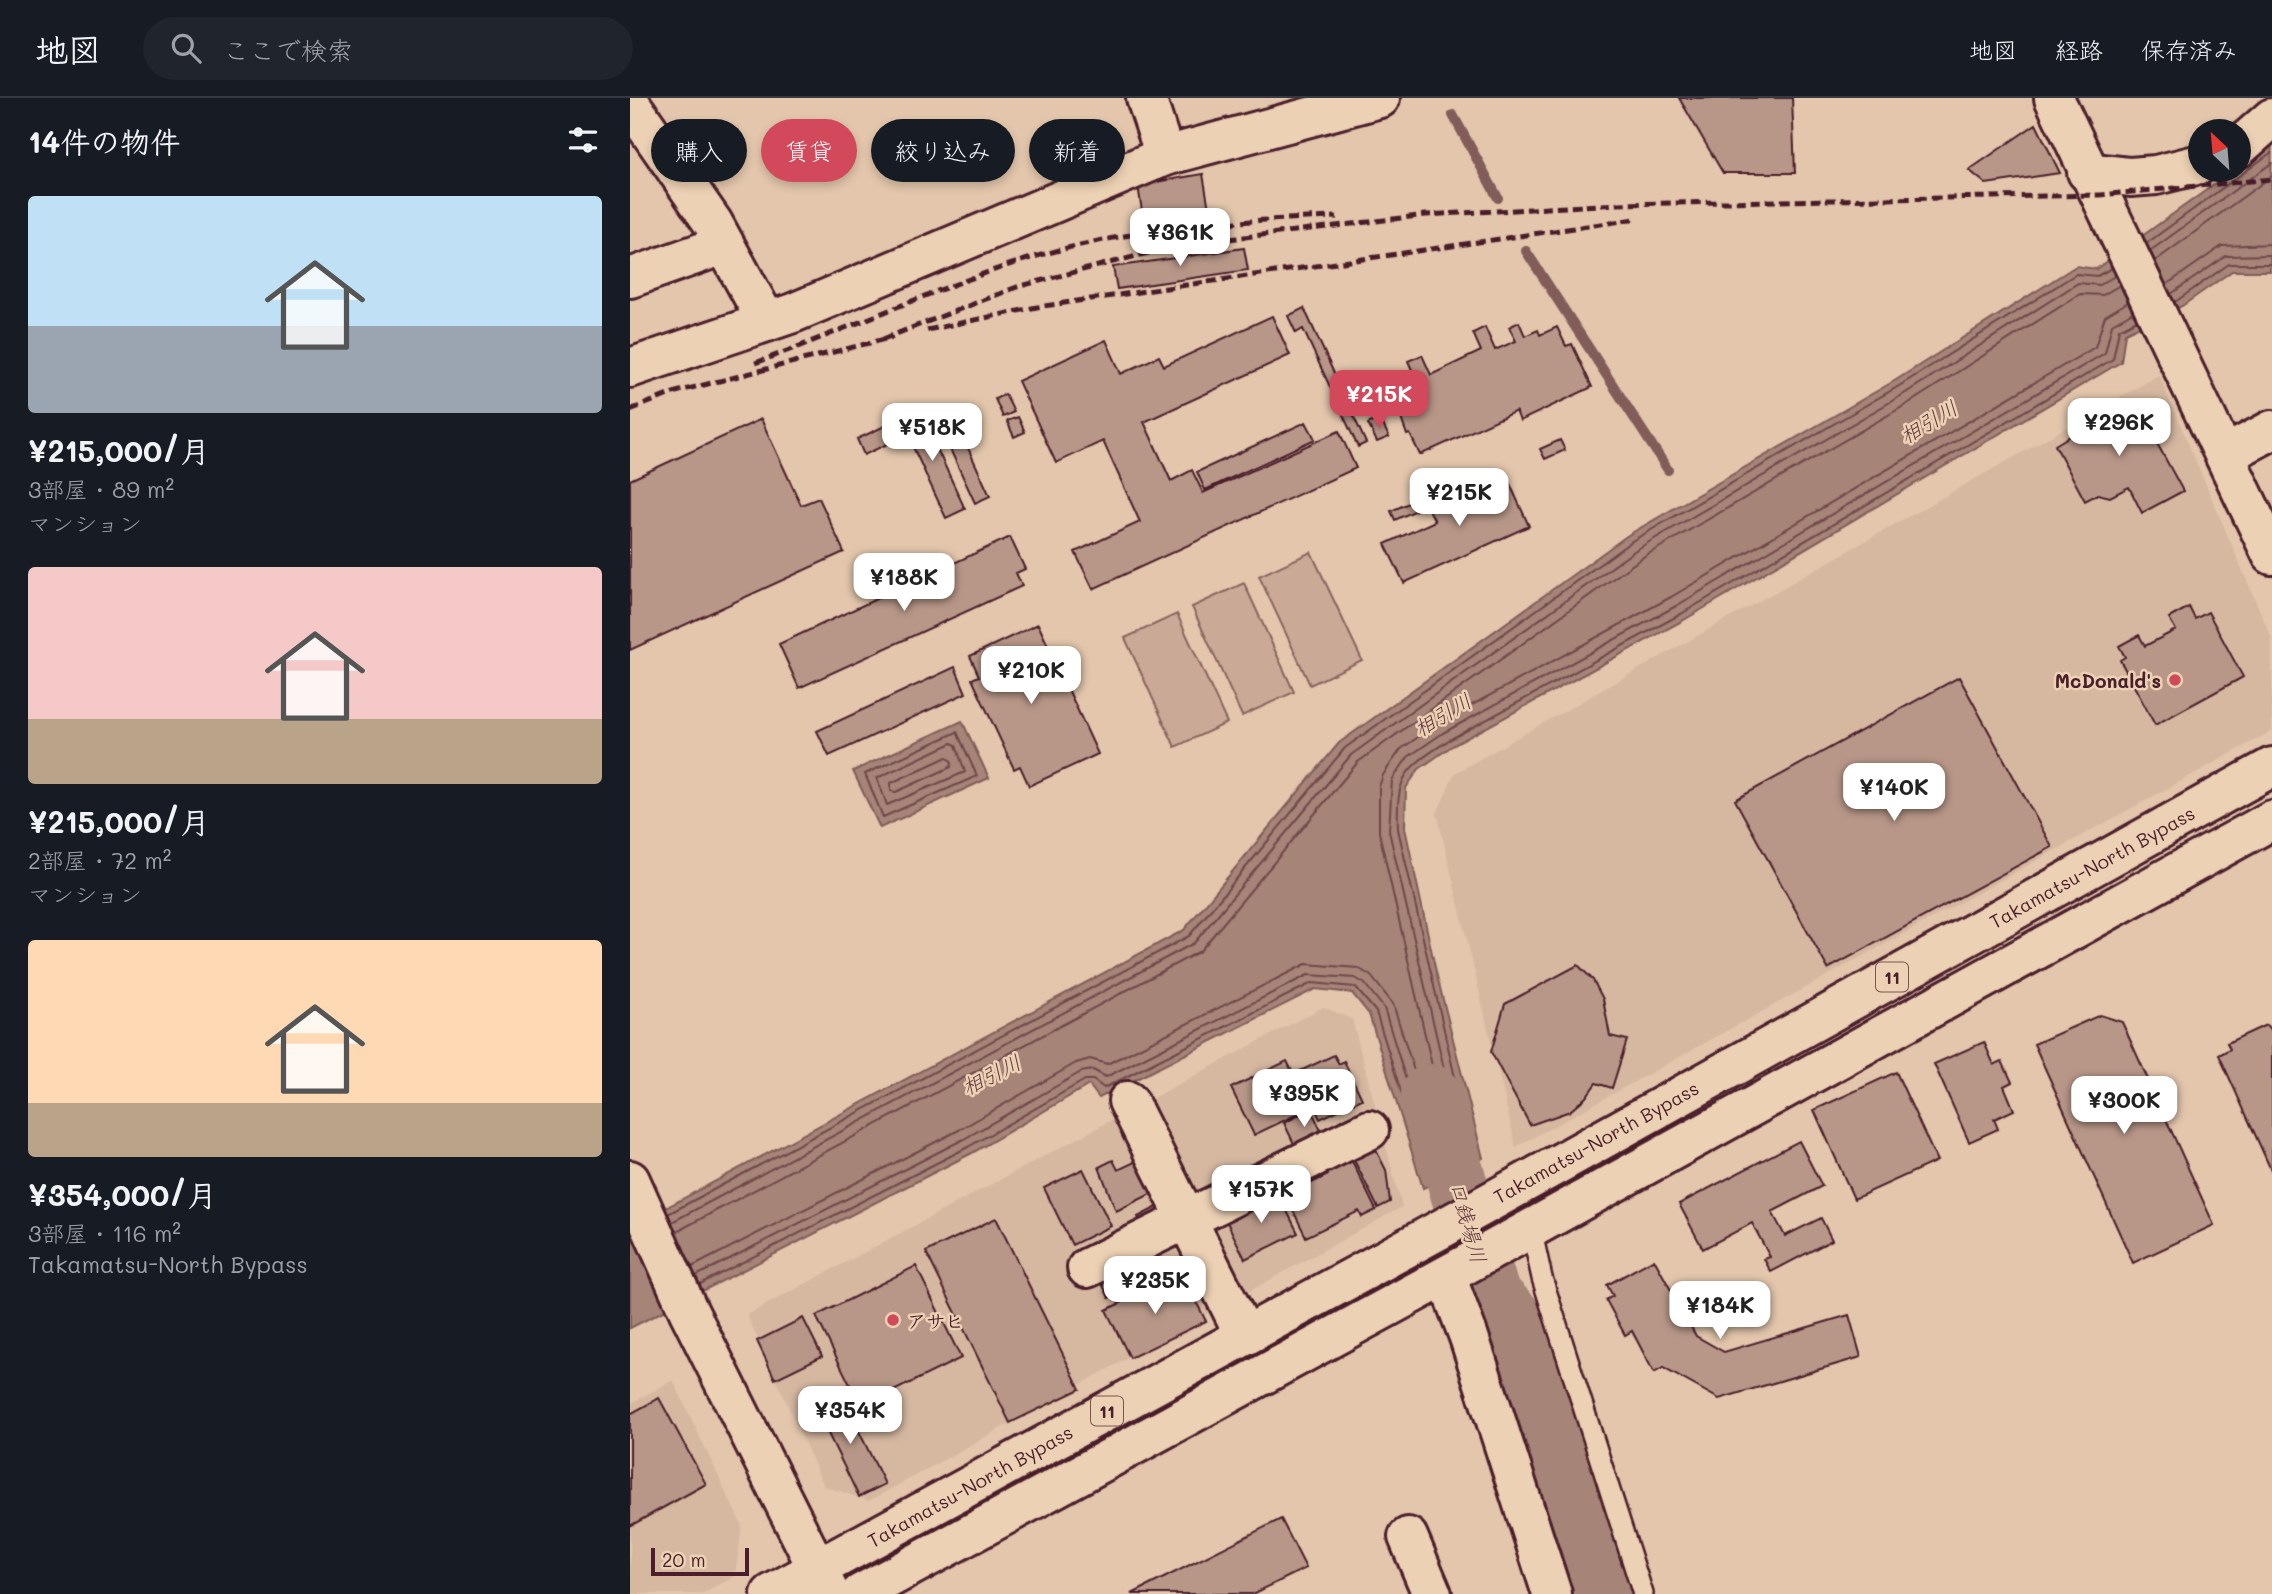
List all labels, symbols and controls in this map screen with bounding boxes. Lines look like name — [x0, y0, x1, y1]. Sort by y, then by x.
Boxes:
search box — [143, 17, 633, 80]
text: 地図 — [35, 27, 101, 70]
icon: search — [167, 29, 205, 67]
text: ここで検索 — [223, 33, 353, 67]
text: 地図 — [1969, 34, 2017, 65]
text: 経路 — [2055, 34, 2103, 65]
text: 保存済み — [2141, 34, 2237, 65]
chip: 購入 — [651, 119, 747, 182]
chip: 賃貸 — [761, 119, 857, 182]
chip: 絞り込み — [871, 119, 1015, 182]
chip: 新着 — [1029, 119, 1125, 182]
north arrow — [2188, 119, 2250, 182]
map controls — [2188, 119, 2251, 182]
text: 14件の物件 — [28, 121, 180, 161]
icon: filters — [564, 121, 602, 159]
pin: ¥361K — [1131, 208, 1229, 268]
text: ¥361K — [1146, 216, 1214, 246]
icon: home — [252, 242, 378, 368]
pin: ¥215K — [1330, 370, 1428, 430]
text: ¥215K — [1346, 378, 1412, 408]
water label: 相引川 — [1894, 393, 1962, 449]
pin: ¥296K — [2070, 398, 2168, 458]
pin: ¥518K — [883, 404, 981, 463]
text: ¥296K — [2084, 406, 2154, 436]
text: ¥518K — [898, 411, 966, 441]
text: ¥215,000/月 — [28, 430, 210, 470]
pin: ¥215K — [1410, 468, 1508, 528]
text: 3部屋 · 89 m² — [28, 474, 174, 504]
text: ¥215K — [1426, 476, 1492, 506]
text: マンション — [28, 508, 142, 538]
pin: ¥188K — [855, 554, 953, 613]
text: ¥188K — [870, 561, 938, 591]
icon: home — [252, 613, 378, 739]
pin: ¥210K — [982, 646, 1080, 706]
text: ¥210K — [997, 654, 1065, 684]
place label: McDonald's — [2055, 668, 2161, 693]
marker: McDonald's — [2167, 672, 2183, 688]
water label: 相引川 — [1408, 686, 1476, 742]
pin: ¥140K — [1845, 764, 1943, 823]
text: ¥140K — [1859, 771, 1929, 801]
street label: Takamatsu-North Bypass — [1985, 800, 2199, 934]
text: ¥215,000/月 — [28, 801, 210, 841]
text: 2部屋 · 72 m² — [28, 845, 172, 875]
text: マンション — [28, 879, 142, 909]
road number: 11 — [1876, 962, 1908, 992]
icon: home — [252, 986, 378, 1112]
water label: 相引川 — [957, 1048, 1025, 1100]
pin: ¥395K — [1255, 1070, 1353, 1129]
street label: Takamatsu-North Bypass — [1489, 1075, 1703, 1209]
pin: ¥300K — [2075, 1076, 2173, 1136]
text: ¥395K — [1268, 1077, 1340, 1107]
text: ¥300K — [2087, 1084, 2161, 1114]
pin: ¥157K — [1212, 1166, 1310, 1225]
text: ¥157K — [1228, 1173, 1294, 1203]
text: ¥354,000/月 — [28, 1174, 217, 1214]
water label: 口銭場川 — [1444, 1178, 1494, 1266]
text: 3部屋 · 116 m² — [28, 1218, 181, 1248]
text: Takamatsu-North Bypass — [28, 1249, 308, 1279]
pin: ¥235K — [1106, 1256, 1204, 1316]
text: ¥235K — [1120, 1264, 1190, 1294]
pin: ¥184K — [1671, 1282, 1769, 1341]
text: ¥184K — [1685, 1289, 1755, 1319]
place label: アサヒ — [907, 1308, 964, 1333]
marker: アサヒ — [885, 1312, 901, 1328]
pin: ¥354K — [801, 1386, 899, 1446]
text: ¥354K — [814, 1394, 886, 1424]
road number: 11 — [1091, 1396, 1123, 1426]
street label: Takamatsu-North Bypass — [863, 1419, 1077, 1553]
scale bar — [651, 1545, 749, 1577]
text: 20 m — [662, 1547, 706, 1572]

